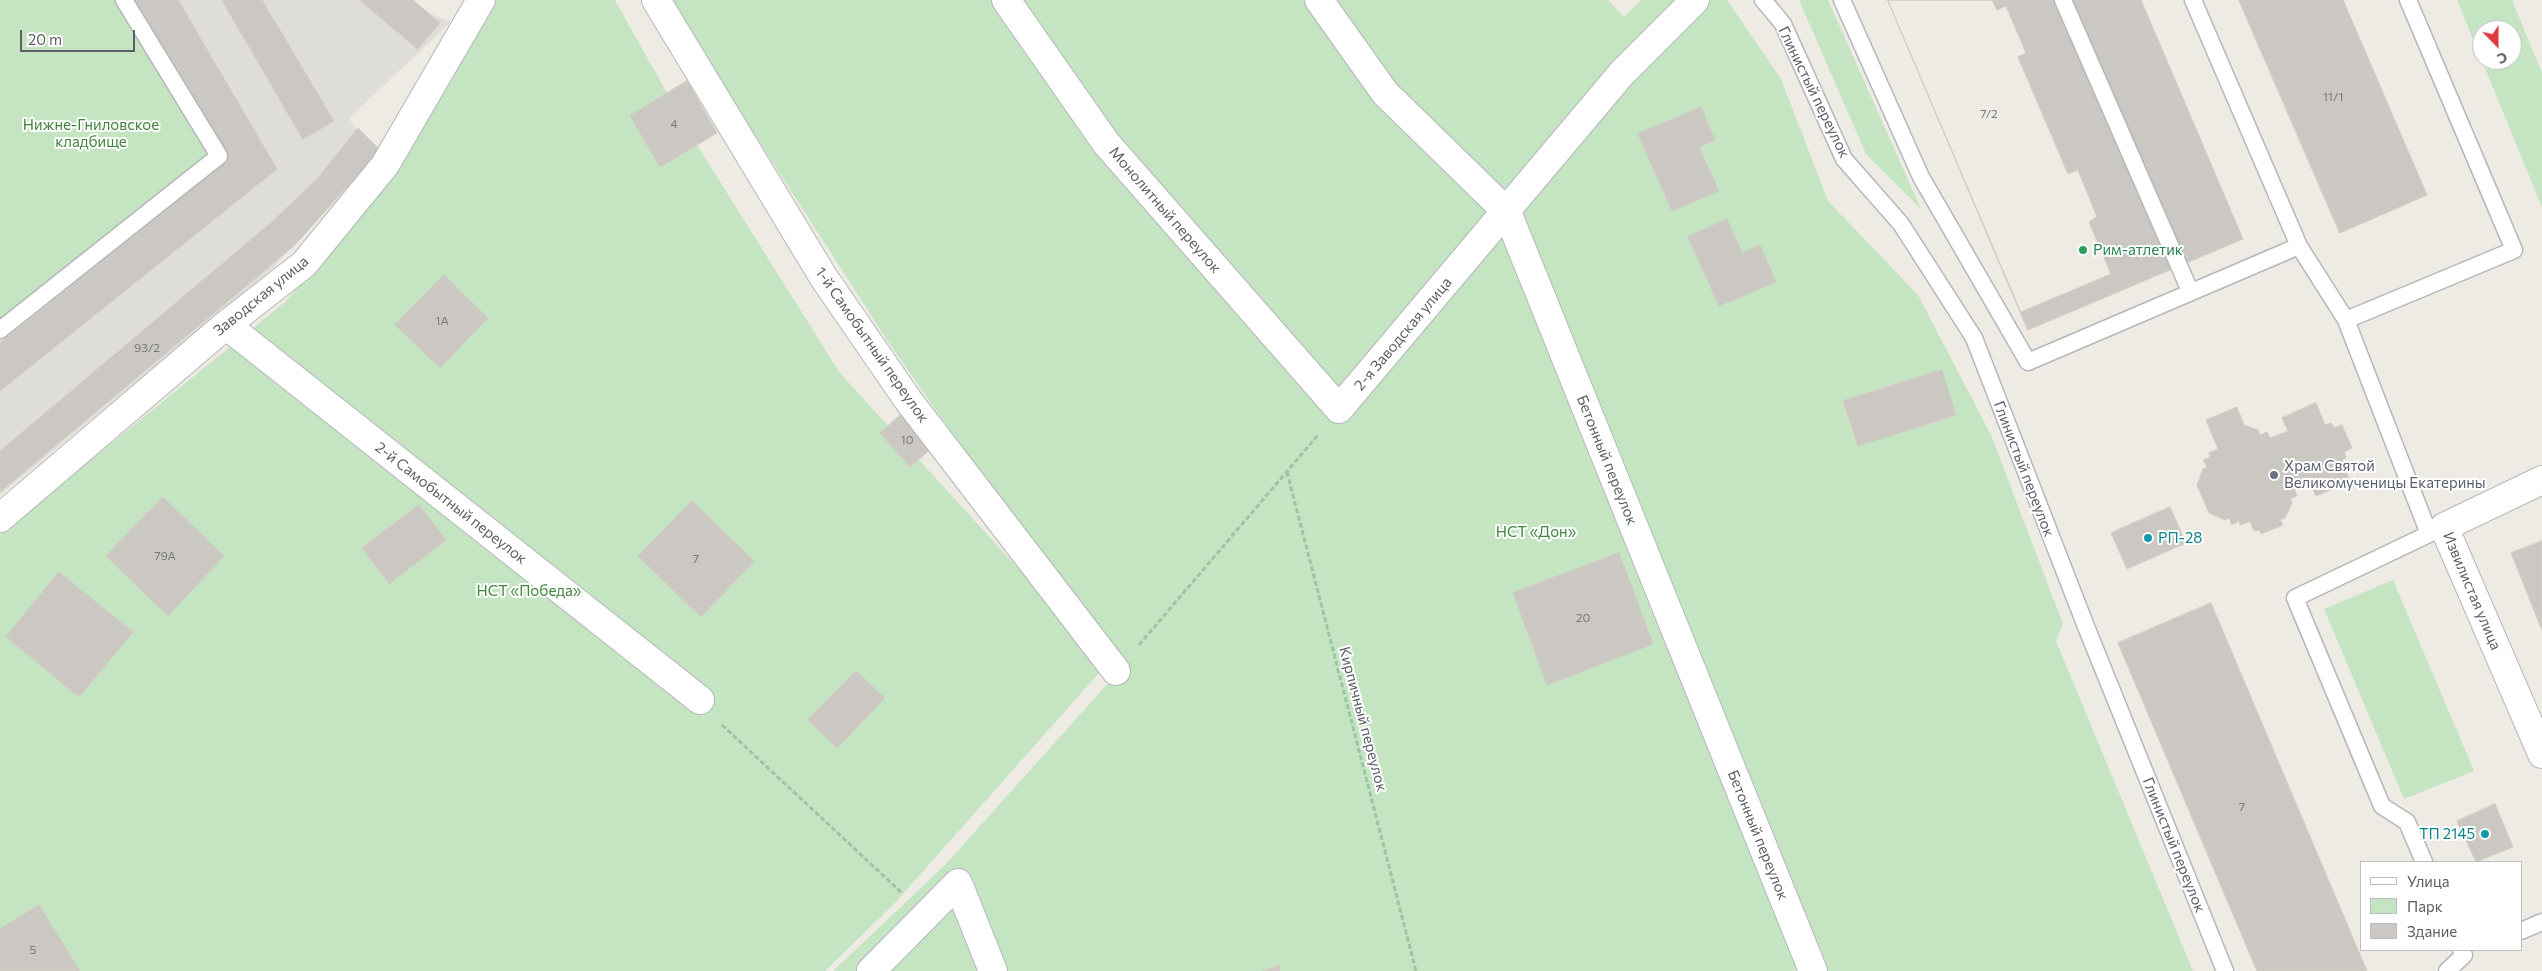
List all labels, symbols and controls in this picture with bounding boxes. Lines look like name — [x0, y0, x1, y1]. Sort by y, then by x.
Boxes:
scale bar — [22, 20, 138, 52]
north arrow — [2472, 20, 2522, 70]
street label: Глинистый переулок — [1774, 23, 1854, 161]
text: 20 m — [28, 30, 62, 48]
text: С — [2495, 49, 2510, 68]
house number: 11/1 — [2323, 90, 2343, 104]
house number: 7/2 — [1980, 107, 1998, 121]
park label: Нижне-Гниловское кладбище — [23, 116, 159, 151]
house number: 4 — [670, 117, 678, 131]
street label: Монолитный переулок — [1105, 143, 1225, 277]
place label: Рим-атлетик — [2093, 241, 2183, 259]
marker: Рим-атлетик — [2077, 244, 2089, 256]
street label: Заводская улица — [210, 252, 312, 340]
street label: 1-й Самобытный переулок — [811, 264, 933, 426]
street label: 2-я Заводская улица — [1350, 274, 1456, 394]
house number: 1А — [435, 314, 449, 328]
house number: 93/2 — [134, 341, 160, 355]
street label: Бетонный переулок — [1573, 392, 1641, 528]
street label: Глинистый переулок — [1990, 399, 2058, 539]
house number: 10 — [901, 433, 913, 447]
street label: 2-й Самобытный переулок — [372, 438, 530, 568]
place label: Храм Святой Великомученицы Екатерины — [2284, 457, 2486, 492]
marker: Храм Святой Великомученицы Екатерины — [2268, 469, 2280, 481]
park label: НСТ «Дон» — [1496, 523, 1576, 541]
place label: РП-28 — [2158, 529, 2202, 547]
street label: Извилистая улица — [2439, 529, 2505, 653]
marker: РП-28 — [2142, 532, 2154, 544]
house number: 79А — [154, 549, 176, 563]
house number: 7 — [693, 552, 699, 566]
park label: НСТ «Победа» — [477, 582, 581, 600]
house number: 20 — [1576, 611, 1590, 625]
street label: Кирпичный переулок — [1335, 645, 1391, 793]
street label: Бетонный переулок — [1724, 767, 1792, 903]
street label: Глинистый переулок — [2139, 775, 2209, 915]
house number: 7 — [2239, 800, 2245, 814]
place label: ТП 2145 — [2419, 825, 2475, 843]
marker: ТП 2145 — [2479, 828, 2491, 840]
legend — [2360, 861, 2522, 951]
text: Улица — [2407, 872, 2449, 890]
text: Парк — [2407, 897, 2443, 915]
text: Здание — [2407, 922, 2457, 940]
house number: 5 — [30, 943, 36, 957]

